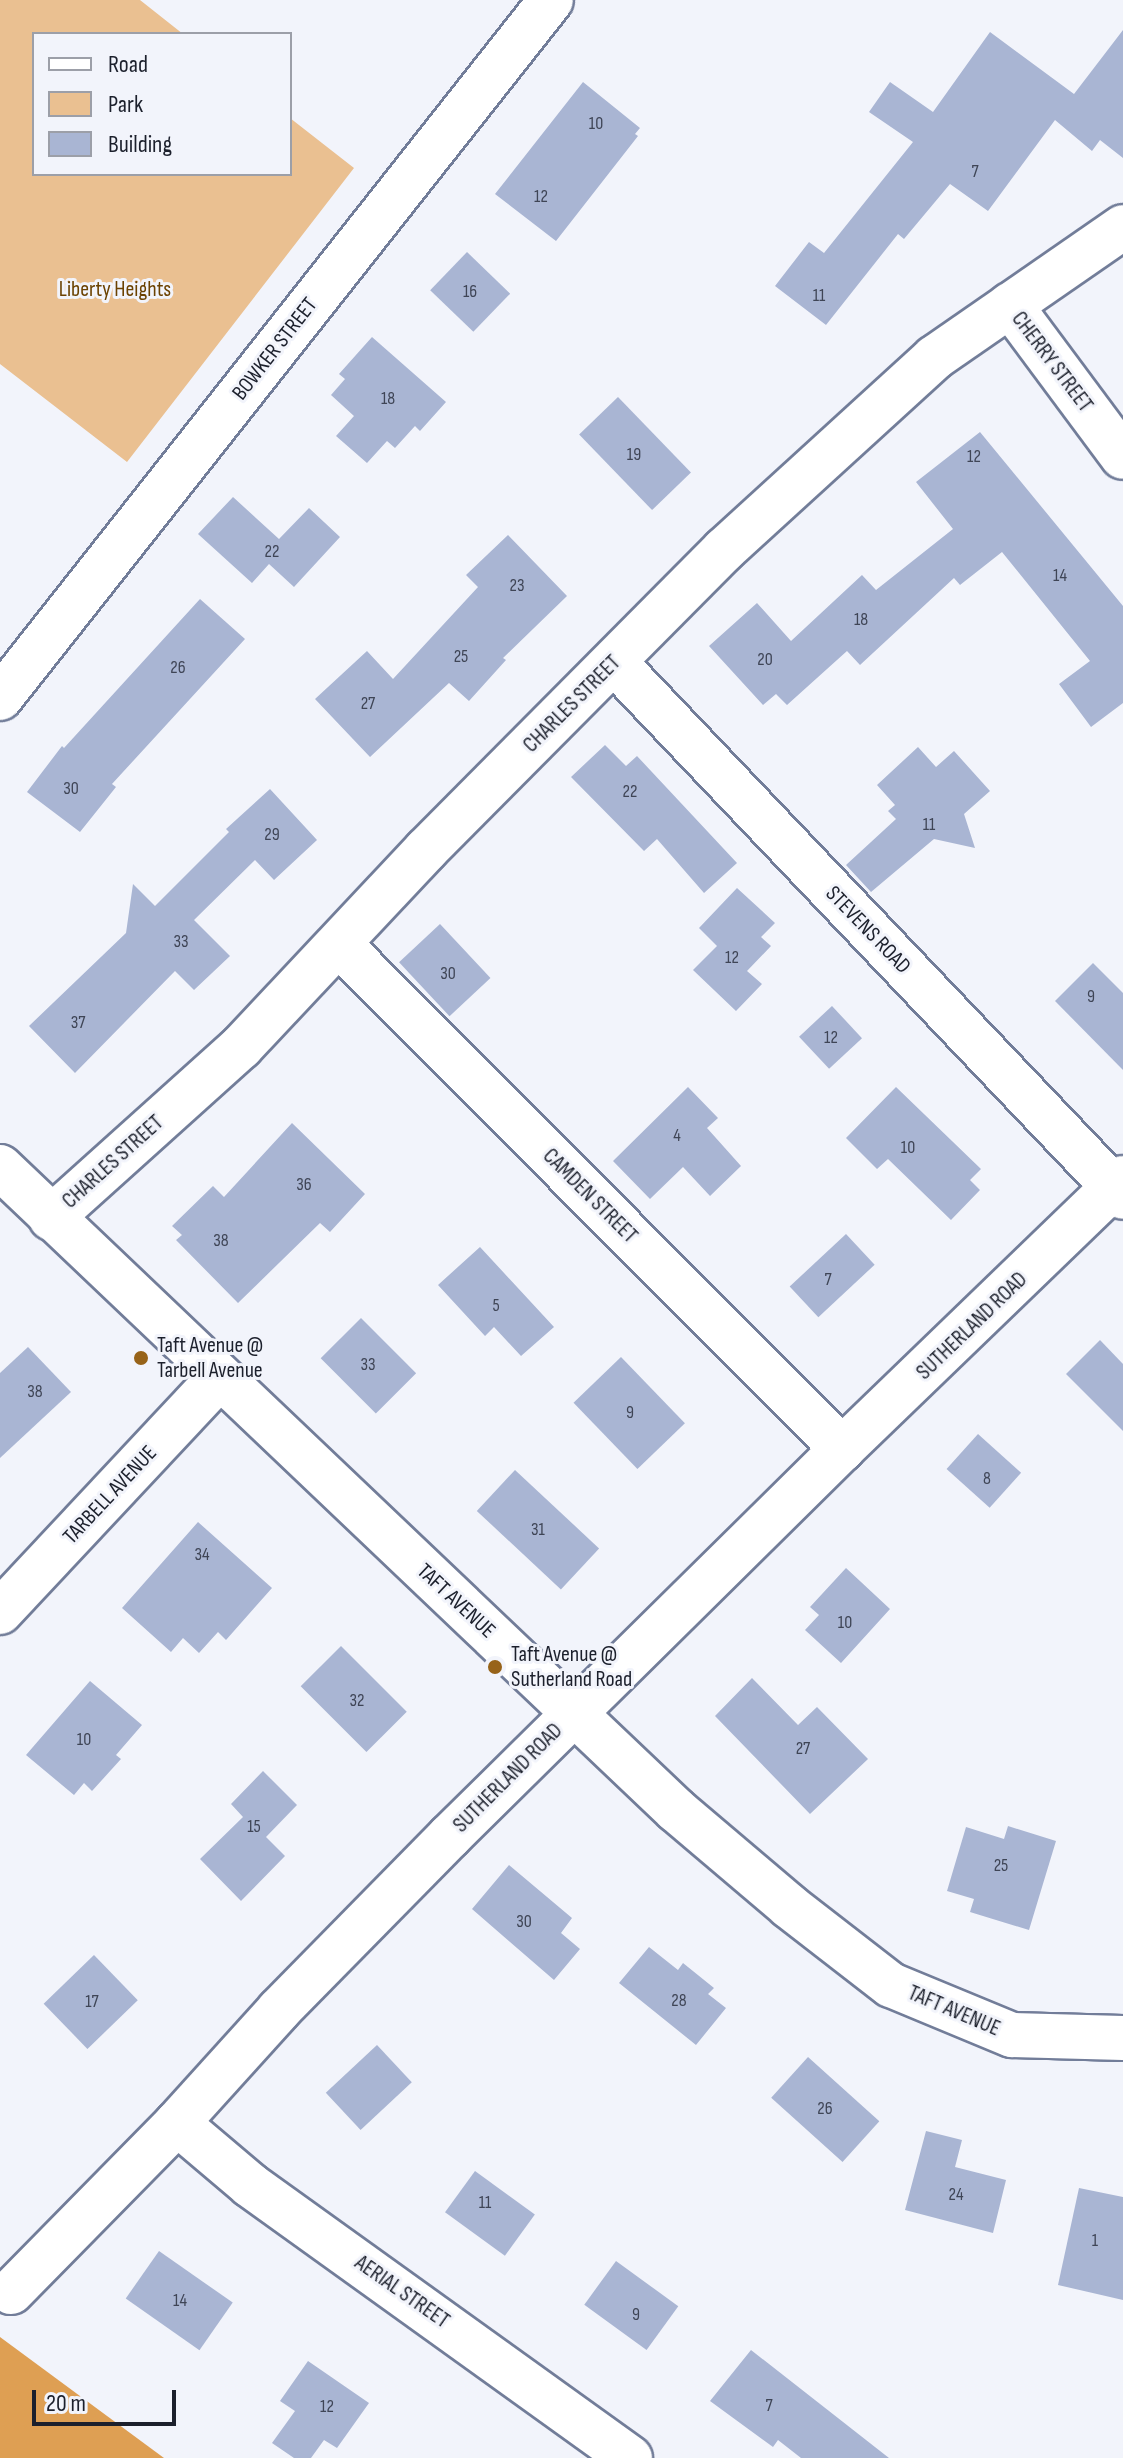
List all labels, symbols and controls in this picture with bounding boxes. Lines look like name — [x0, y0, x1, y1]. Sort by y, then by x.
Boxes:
legend — [32, 32, 292, 176]
text: Road — [108, 50, 148, 79]
text: Park — [108, 90, 143, 119]
house number: 10 — [589, 113, 603, 135]
text: Building — [108, 130, 172, 159]
house number: 7 — [971, 161, 979, 183]
house number: 12 — [534, 186, 548, 208]
park label: Liberty Heights — [59, 277, 171, 303]
house number: 16 — [463, 281, 477, 303]
house number: 11 — [813, 285, 825, 307]
street label: BOWKER STREET — [227, 292, 323, 406]
street label: CHERRY STREET — [1006, 307, 1098, 417]
house number: 18 — [381, 388, 395, 410]
house number: 19 — [627, 444, 641, 466]
house number: 12 — [967, 446, 981, 468]
house number: 22 — [265, 541, 279, 563]
house number: 14 — [1053, 565, 1067, 587]
house number: 23 — [510, 575, 524, 597]
house number: 18 — [854, 609, 868, 631]
house number: 25 — [454, 646, 468, 668]
house number: 20 — [757, 649, 773, 671]
street label: CHARLES STREET — [518, 650, 626, 758]
house number: 26 — [170, 657, 186, 679]
house number: 27 — [361, 693, 375, 715]
house number: 30 — [63, 778, 79, 800]
house number: 22 — [623, 781, 637, 803]
house number: 11 — [923, 814, 935, 836]
house number: 29 — [264, 824, 280, 846]
street label: STEVENS ROAD — [820, 881, 916, 979]
house number: 33 — [173, 931, 189, 953]
house number: 12 — [725, 947, 739, 969]
house number: 30 — [440, 963, 456, 985]
house number: 9 — [1087, 986, 1095, 1008]
house number: 37 — [71, 1012, 85, 1034]
house number: 12 — [824, 1027, 838, 1049]
street label: CHARLES STREET — [57, 1110, 169, 1214]
house number: 4 — [673, 1125, 681, 1147]
house number: 10 — [901, 1137, 915, 1159]
street label: CAMDEN STREET — [537, 1143, 643, 1249]
house number: 36 — [296, 1174, 312, 1196]
house number: 38 — [213, 1230, 229, 1252]
street label: SUTHERLAND ROAD — [911, 1267, 1033, 1385]
house number: 7 — [824, 1269, 832, 1291]
house number: 5 — [492, 1295, 500, 1317]
place label: Taft Avenue @ Tarbell Avenue — [157, 1332, 263, 1384]
marker: Taft Avenue @ Tarbell Avenue — [132, 1349, 150, 1367]
house number: 33 — [360, 1354, 376, 1376]
house number: 38 — [27, 1381, 43, 1403]
house number: 9 — [626, 1402, 634, 1424]
street label: TARBELL AVENUE — [58, 1440, 162, 1550]
house number: 8 — [983, 1468, 991, 1490]
house number: 31 — [531, 1519, 545, 1541]
house number: 34 — [194, 1544, 210, 1566]
street label: TAFT AVENUE — [411, 1558, 501, 1644]
house number: 10 — [838, 1612, 852, 1634]
place label: Taft Avenue @ Sutherland Road — [511, 1641, 632, 1692]
marker: Taft Avenue @ Sutherland Road — [486, 1658, 504, 1676]
house number: 32 — [350, 1690, 364, 1712]
street label: SUTHERLAND ROAD — [448, 1718, 568, 1838]
house number: 10 — [77, 1729, 91, 1751]
house number: 27 — [796, 1738, 810, 1760]
house number: 15 — [247, 1816, 261, 1838]
house number: 25 — [994, 1855, 1008, 1877]
house number: 30 — [516, 1911, 532, 1933]
street label: TAFT AVENUE — [904, 1980, 1004, 2042]
house number: 28 — [671, 1990, 687, 2012]
house number: 17 — [85, 1991, 99, 2013]
house number: 26 — [817, 2098, 833, 2120]
house number: 24 — [949, 2184, 963, 2206]
house number: 11 — [479, 2192, 491, 2214]
house number: 1 — [1092, 2230, 1098, 2252]
street label: AERIAL STREET — [350, 2250, 454, 2334]
house number: 14 — [173, 2290, 187, 2312]
house number: 9 — [632, 2304, 640, 2326]
scale bar — [36, 2374, 180, 2424]
text: 20 m — [46, 2389, 86, 2418]
house number: 7 — [765, 2395, 773, 2417]
house number: 12 — [320, 2396, 334, 2418]

